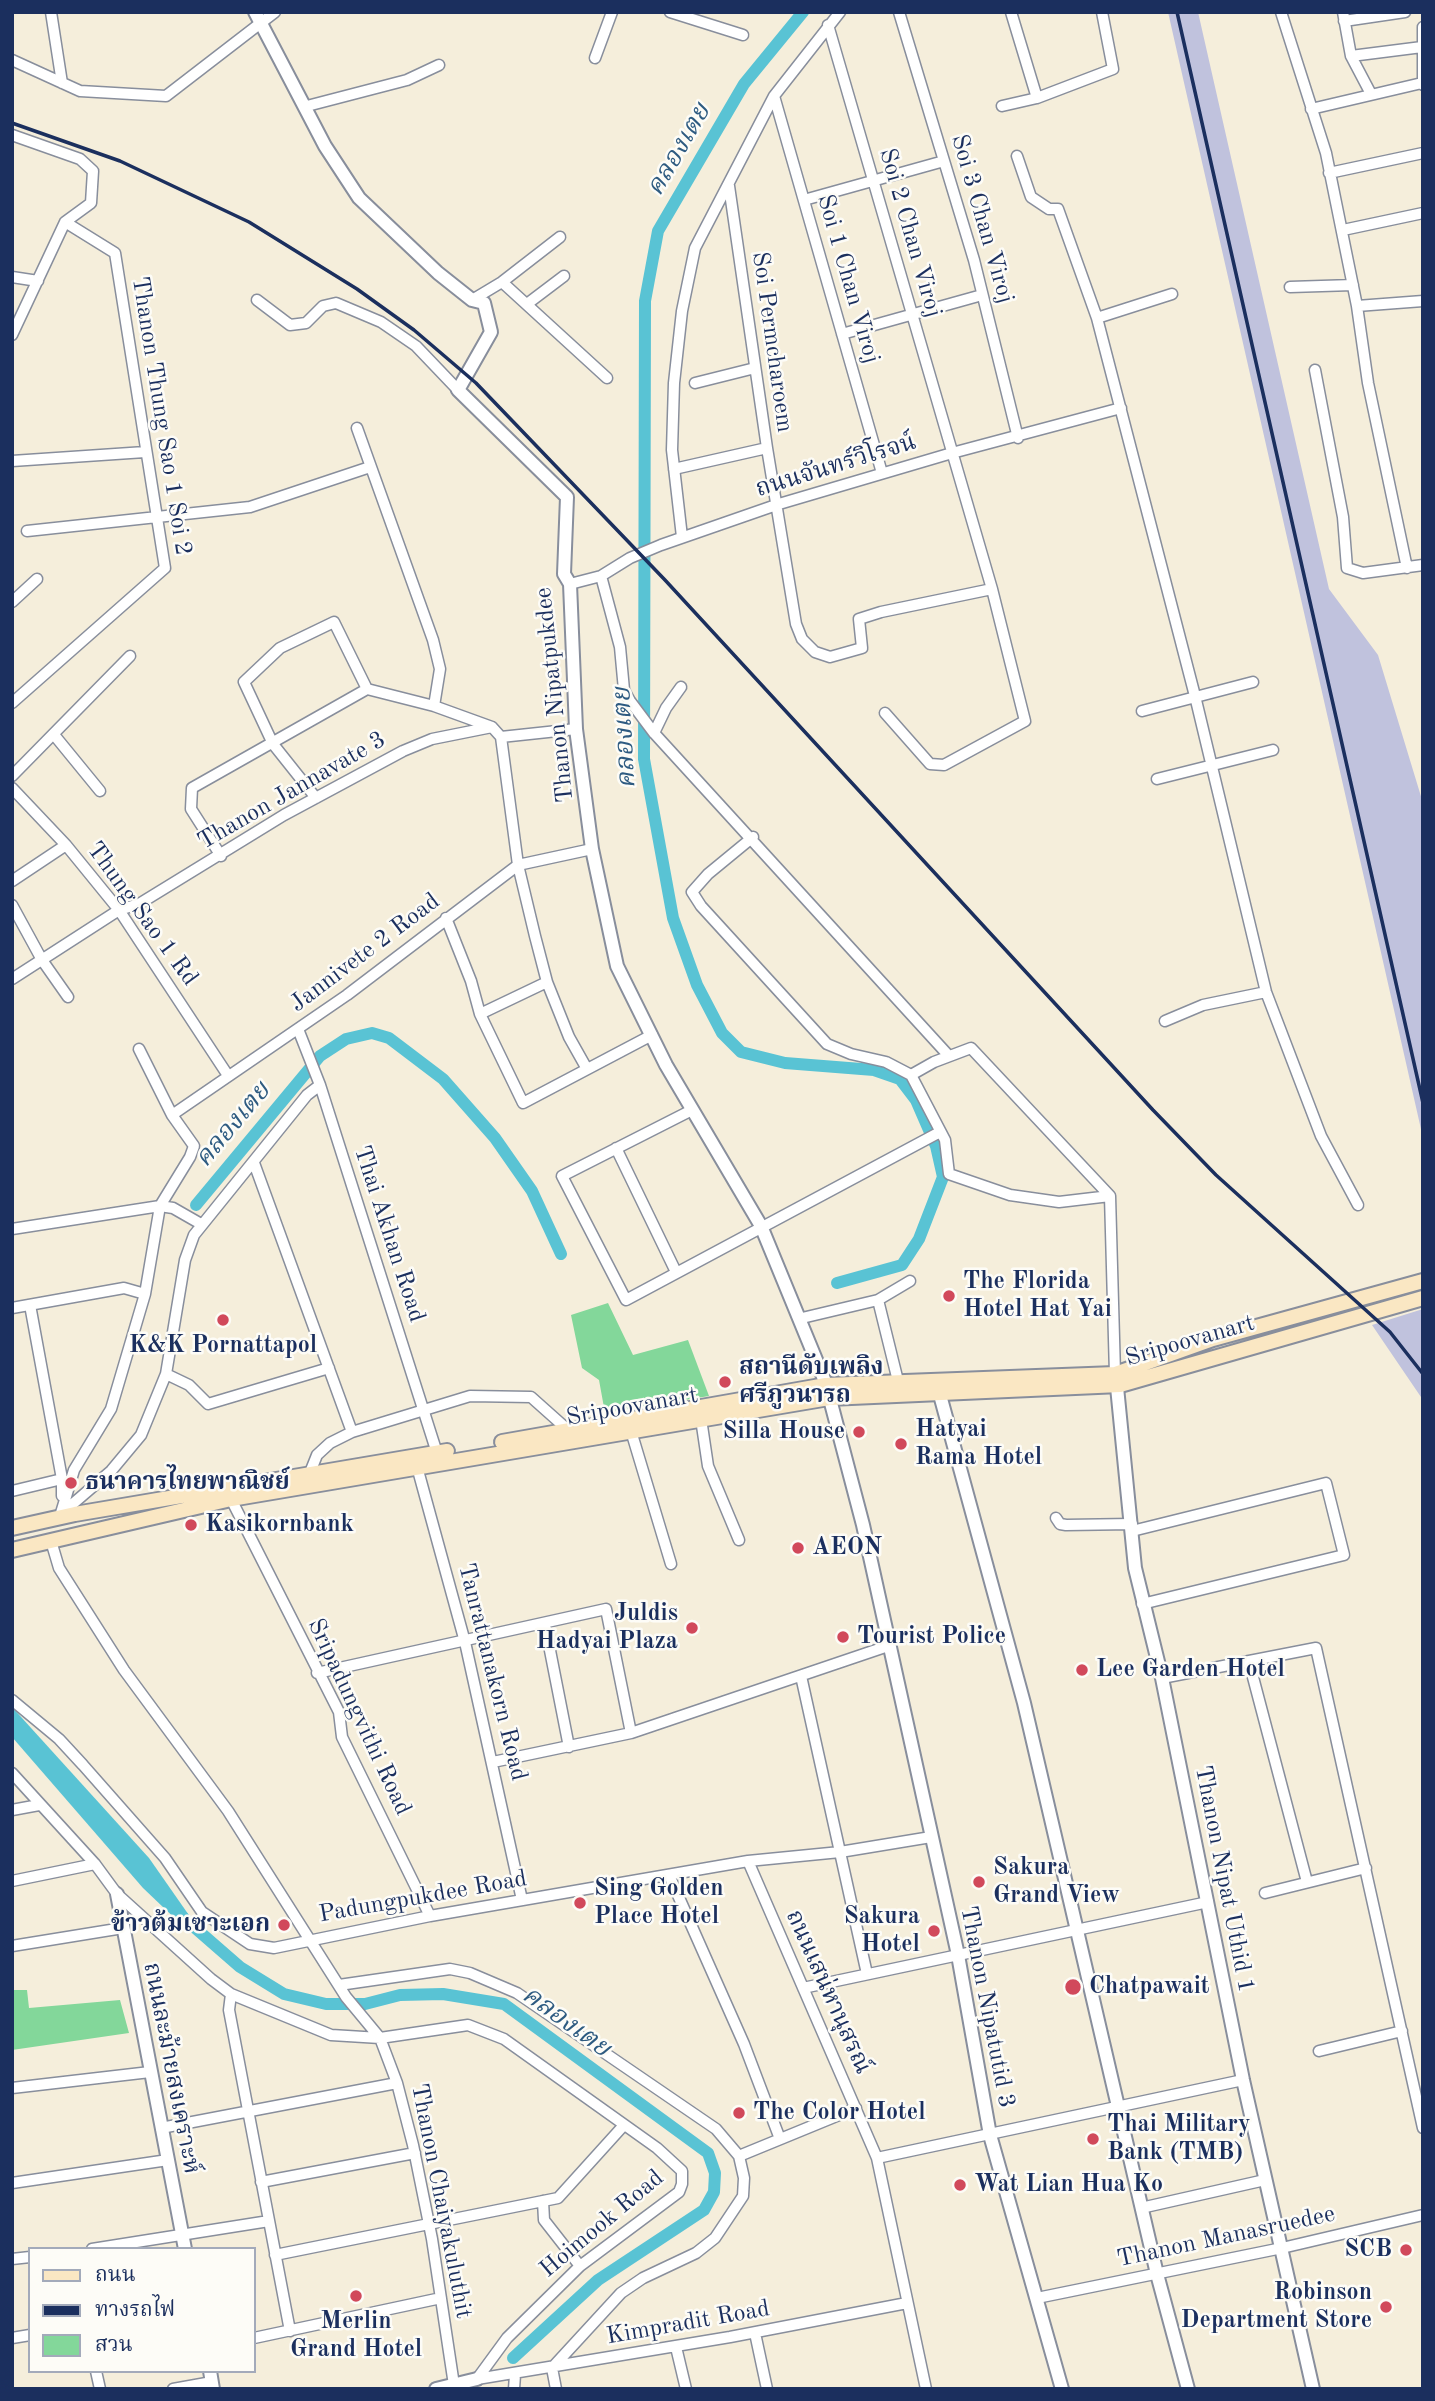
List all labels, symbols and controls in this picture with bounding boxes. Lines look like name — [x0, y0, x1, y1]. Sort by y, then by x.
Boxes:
water label: คลองเตย — [640, 98, 718, 202]
street label: Soi 3 Chan Viroj — [944, 131, 1020, 307]
street label: Soi 2 Chan Viroj — [872, 145, 948, 321]
street label: Soi 1 Chan Viroj — [810, 191, 886, 367]
street label: Soi Permcharoem — [745, 250, 799, 434]
street label: Thanon Thung Sao 1 Soi 2 — [125, 274, 197, 558]
street label: ถนนจันทร์วิโรจน์ — [752, 428, 920, 504]
street label: Thanon Nipatpukdee — [529, 586, 581, 804]
water label: คลองเตย — [607, 687, 643, 789]
street label: Thanon Jannavate 3 — [193, 725, 391, 857]
street label: Thung Sao 1 Rd — [80, 836, 204, 992]
street label: Jannivete 2 Road — [284, 887, 446, 1019]
water label: คลองเตย — [189, 1076, 277, 1174]
street label: Thai Akhan Road — [347, 1142, 431, 1326]
place label: The Florida Hotel Hat Yai — [963, 1268, 1112, 1324]
marker: The Florida Hotel Hat Yai — [941, 1288, 957, 1304]
street label: Sripoovanart — [1122, 1309, 1258, 1373]
marker: K&K Pornattapol — [215, 1312, 231, 1328]
place label: K&K Pornattapol — [129, 1332, 317, 1360]
place label: สถานีดับเพลิง ศรีภูวนารถ — [739, 1354, 883, 1410]
marker: สถานีดับเพลิง ศรีภูวนารถ — [717, 1374, 733, 1390]
street label: Sripoovanart — [564, 1381, 700, 1433]
place label: Hatyai Rama Hotel — [915, 1416, 1042, 1472]
place label: Silla House — [723, 1418, 845, 1446]
marker: Silla House — [851, 1424, 867, 1440]
marker: Hatyai Rama Hotel — [893, 1436, 909, 1452]
place label: ธนาคารไทยพาณิชย์ — [85, 1469, 290, 1497]
marker: ธนาคารไทยพาณิชย์ — [63, 1475, 79, 1491]
place label: Kasikornbank — [205, 1511, 354, 1539]
marker: Kasikornbank — [183, 1517, 199, 1533]
place label: AEON — [812, 1534, 882, 1562]
marker: AEON — [790, 1540, 806, 1556]
street label: Tanrattanakorn Road — [451, 1560, 533, 1784]
place label: Juldis Hadyai Plaza — [536, 1600, 678, 1656]
street label: Sripadungvithi Road — [301, 1614, 417, 1820]
marker: Juldis Hadyai Plaza — [684, 1620, 700, 1636]
place label: Tourist Police — [857, 1623, 1006, 1651]
marker: Tourist Police — [835, 1629, 851, 1645]
place label: Lee Garden Hotel — [1096, 1656, 1285, 1684]
marker: Lee Garden Hotel — [1074, 1662, 1090, 1678]
street label: Thanon Nipat Uthid 1 — [1188, 1763, 1260, 1995]
place label: Sakura Grand View — [993, 1854, 1120, 1910]
street label: Padungpukdee Road — [317, 1865, 529, 1929]
marker: Sakura Grand View — [971, 1874, 987, 1890]
place label: Sing Golden Place Hotel — [594, 1875, 724, 1931]
marker: Sing Golden Place Hotel — [572, 1895, 588, 1911]
place label: Sakura Hotel — [844, 1903, 920, 1959]
street label: Thanon Nipatutid 3 — [953, 1904, 1021, 2110]
street label: ถนนเสน่หานุสรณ์ — [779, 1906, 877, 2078]
place label: ข้าวต้มเซาะเอก — [111, 1911, 270, 1939]
marker: ข้าวต้มเซาะเอก — [276, 1917, 292, 1933]
marker: Sakura Hotel — [926, 1923, 942, 1939]
street label: ถนนละม้ายสงเคราะห์ — [136, 1960, 206, 2176]
place label: Chatpawait — [1089, 1973, 1210, 2001]
marker: Chatpawait — [1063, 1977, 1083, 1997]
water label: คลองเตย — [516, 1980, 616, 2064]
street label: Thanon Chaiyakuluthit — [404, 2081, 478, 2321]
place label: The Color Hotel — [753, 2099, 926, 2127]
marker: The Color Hotel — [731, 2105, 747, 2121]
place label: Thai Military Bank (TMB) — [1107, 2111, 1251, 2167]
marker: Thai Military Bank (TMB) — [1085, 2131, 1101, 2147]
street label: Hoimook Road — [534, 2164, 670, 2284]
place label: Wat Lian Hua Ko — [974, 2171, 1163, 2199]
marker: Wat Lian Hua Ko — [952, 2177, 968, 2193]
street label: Thanon Manasruedee — [1114, 2200, 1338, 2274]
place label: SCB — [1344, 2236, 1392, 2264]
marker: SCB — [1398, 2242, 1414, 2258]
legend — [28, 2247, 256, 2373]
text: ถนน — [95, 2265, 136, 2286]
place label: Robinson Department Store — [1181, 2279, 1372, 2335]
marker: Merlin Grand Hotel — [348, 2288, 364, 2304]
street label: Kimpradit Road — [604, 2294, 772, 2352]
marker: Robinson Department Store — [1378, 2299, 1394, 2315]
text: ทางรถไฟ — [95, 2300, 175, 2321]
place label: Merlin Grand Hotel — [290, 2308, 422, 2364]
text: สวน — [95, 2335, 133, 2356]

